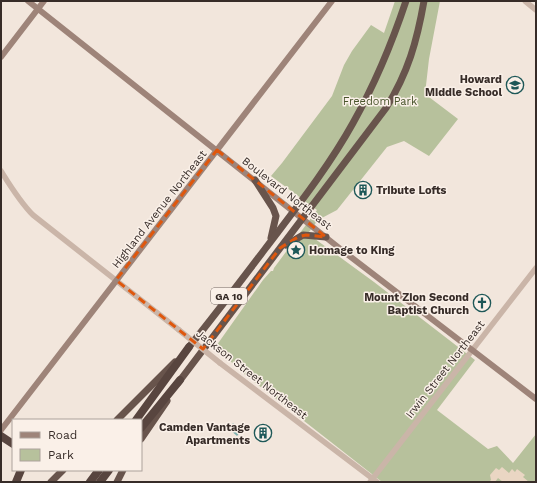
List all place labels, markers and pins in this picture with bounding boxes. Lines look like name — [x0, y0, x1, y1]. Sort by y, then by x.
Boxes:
place label: Howard Middle School — [425, 73, 502, 99]
school or university icon: Howard Middle School — [505, 75, 525, 95]
building icon: Tribute Lofts — [353, 180, 373, 200]
place label: Tribute Lofts — [376, 184, 447, 197]
place icon: Homage to King — [286, 240, 306, 260]
place label: Homage to King — [309, 244, 395, 257]
place label: Mount Zion Second Baptist Church — [364, 291, 469, 317]
church icon: Mount Zion Second Baptist Church — [472, 293, 492, 313]
place label: Camden Vantage Apartments — [159, 421, 250, 447]
building icon: Camden Vantage Apartments — [253, 423, 273, 443]

